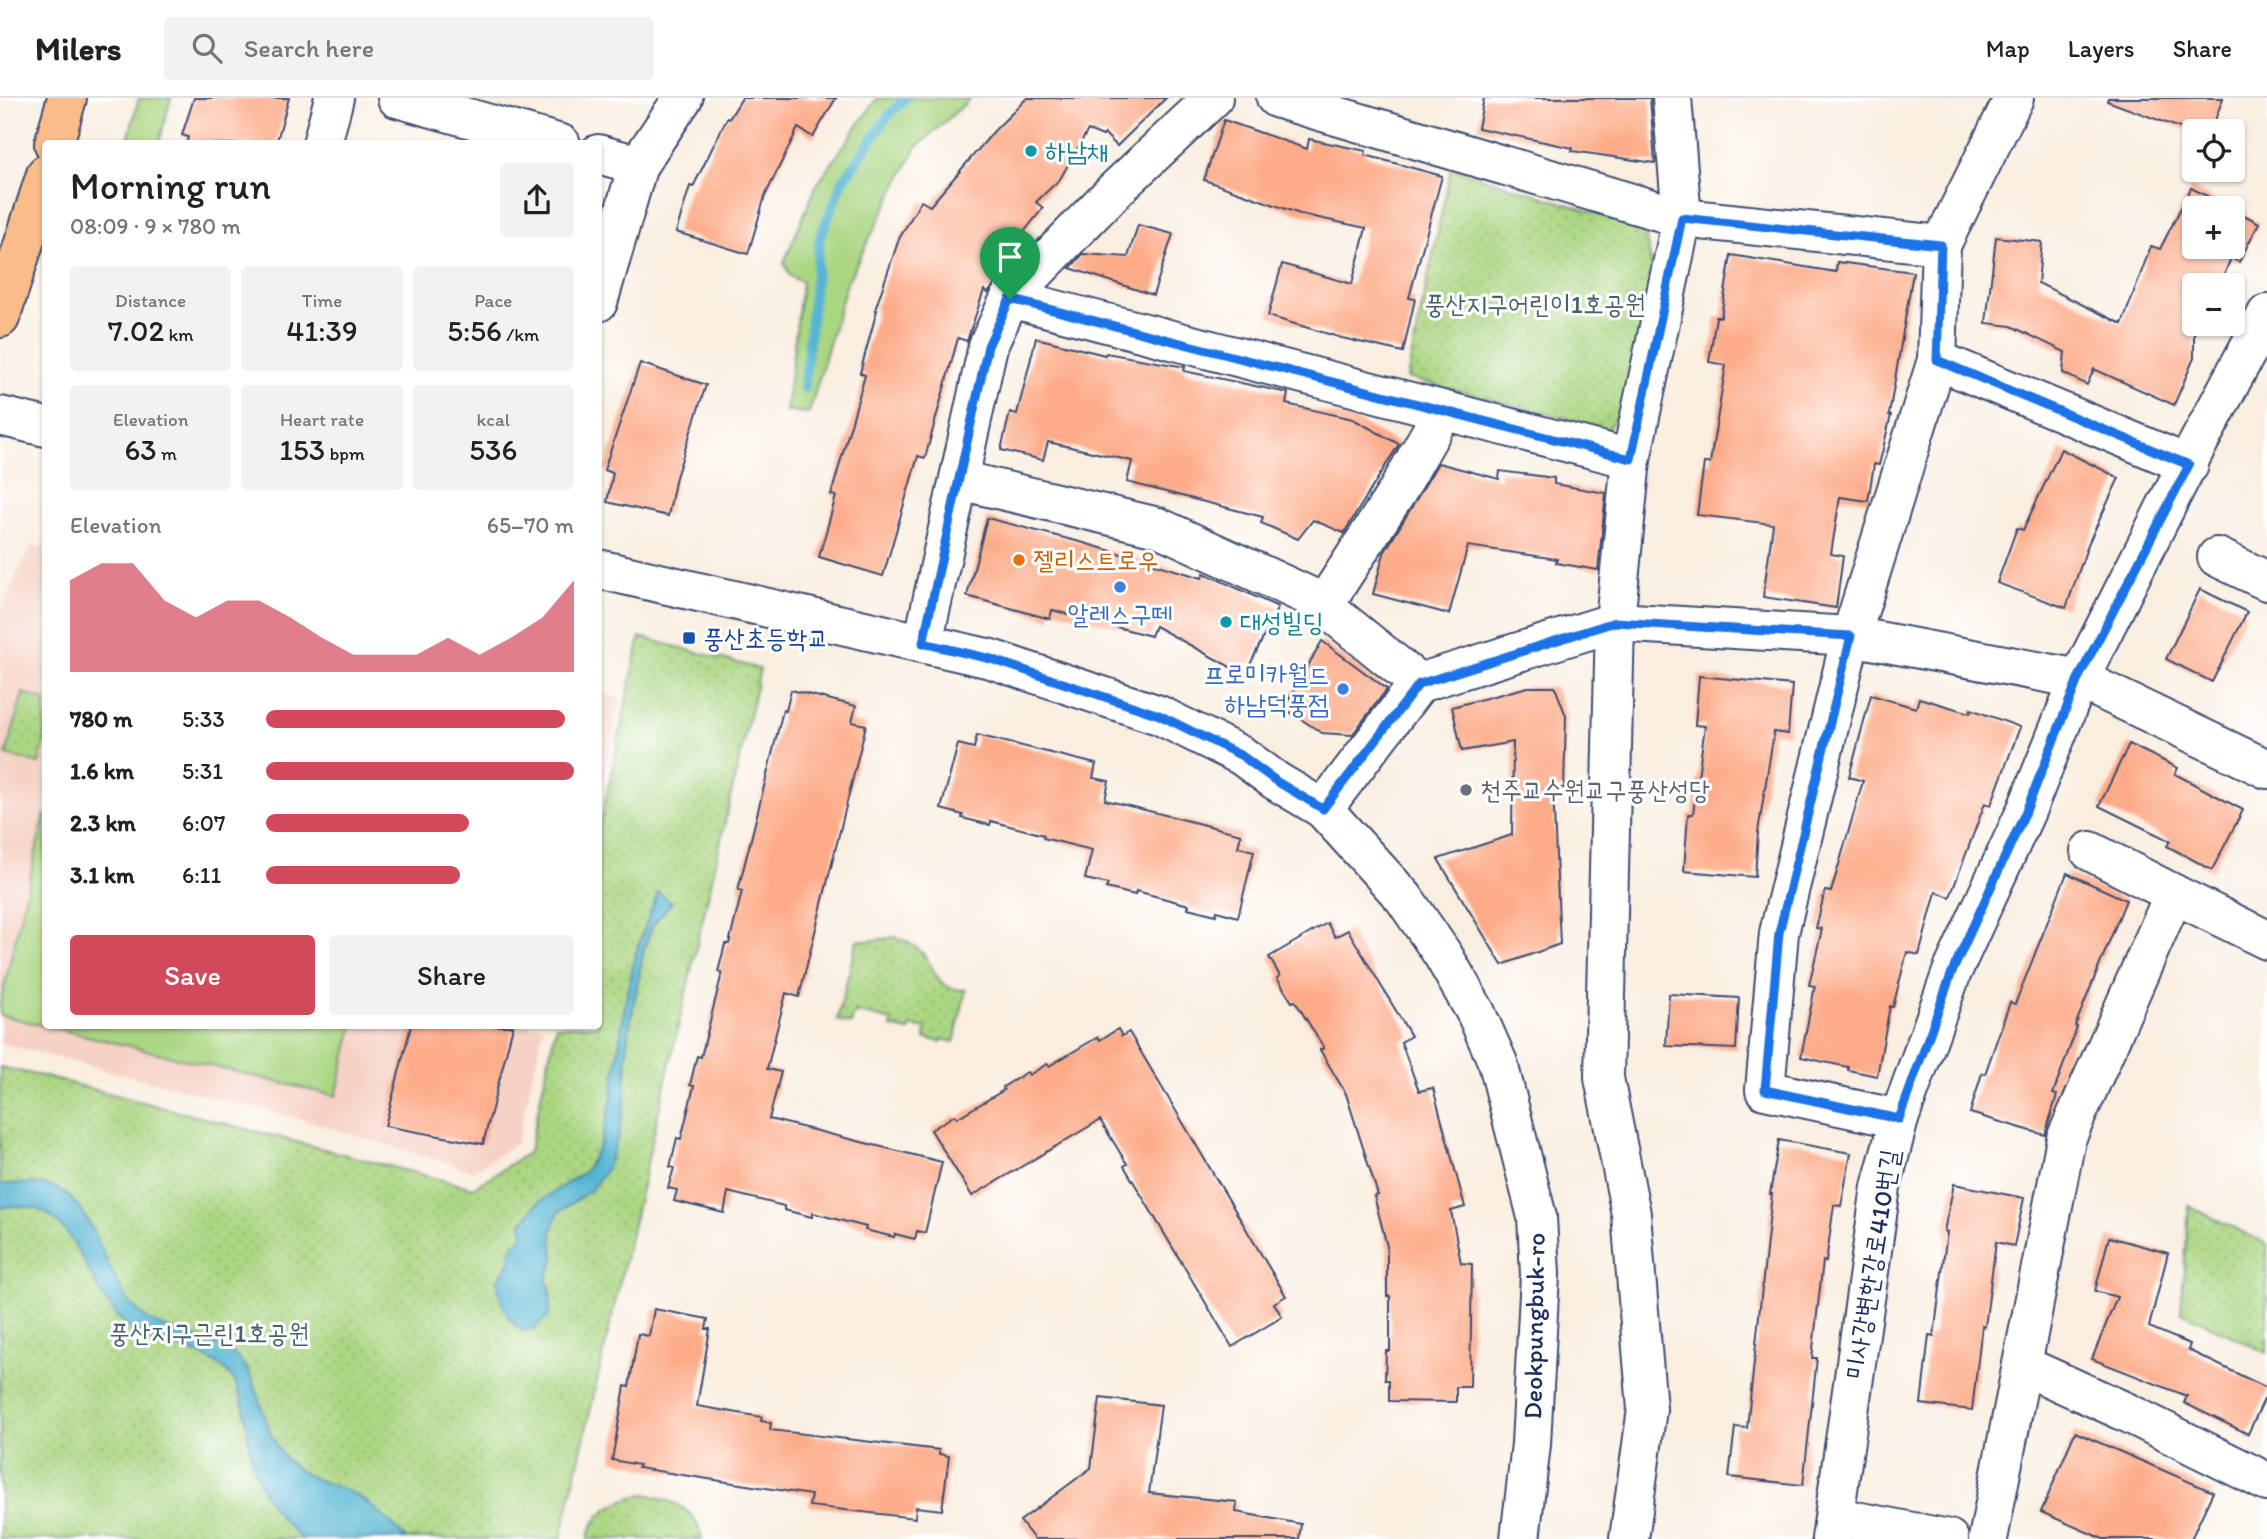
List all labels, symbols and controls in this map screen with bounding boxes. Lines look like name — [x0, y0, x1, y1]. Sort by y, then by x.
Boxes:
search box — [164, 17, 654, 80]
text: Milers — [35, 29, 122, 68]
icon: search — [188, 29, 226, 67]
text: Search here — [244, 32, 374, 64]
text: Map — [1986, 34, 2030, 63]
text: Layers — [2068, 34, 2135, 63]
text: Share — [2173, 34, 2232, 63]
map controls — [2182, 119, 2245, 336]
button: locate — [2182, 119, 2245, 182]
place label: 하남채 — [1045, 135, 1108, 167]
marker: 하남채 — [1023, 143, 1039, 159]
text: Morning run — [70, 163, 271, 209]
button: share — [500, 163, 574, 237]
button: + — [2182, 196, 2245, 259]
text: 08:09 · 9 × 780 m — [70, 212, 241, 240]
pin — [980, 227, 1040, 299]
icon: arrive — [991, 238, 1029, 276]
button: − — [2182, 273, 2245, 336]
park label: 풍산지구어린이1호공원 — [1424, 288, 1646, 320]
text: Distance — [115, 289, 186, 312]
text: Time — [302, 289, 342, 312]
text: Pace — [474, 289, 512, 312]
text: 7.02 — [108, 312, 164, 349]
text: 41:39 — [286, 312, 358, 349]
text: 5:56 — [447, 312, 502, 349]
text: km — [164, 323, 194, 346]
text: /km — [502, 323, 539, 346]
text: Elevation — [113, 408, 188, 431]
text: Heart rate — [280, 408, 364, 431]
text: kcal — [476, 408, 510, 431]
text: 63 — [124, 431, 157, 468]
text: 153 — [279, 431, 325, 468]
text: 536 — [469, 431, 517, 468]
text: m — [157, 442, 177, 465]
text: bpm — [325, 442, 365, 465]
text: Elevation — [70, 511, 161, 539]
text: 65–70 m — [487, 511, 574, 539]
place label: 젤리스트로우 — [1033, 544, 1159, 576]
marker: 젤리스트로우 — [1011, 552, 1027, 568]
marker: 알레스구떼 — [1112, 579, 1128, 595]
place label: 알레스구떼 — [1068, 598, 1172, 630]
place label: 대성빌딩 — [1240, 606, 1324, 638]
marker: 대성빌딩 — [1218, 614, 1234, 630]
place label: 풍산초등학교 — [703, 622, 829, 654]
marker: 풍산초등학교 — [681, 630, 697, 646]
place label: 프로미카월드 하남덕풍점 — [1203, 658, 1329, 720]
marker: 프로미카월드 하남덕풍점 — [1335, 681, 1351, 697]
text: 780 m — [70, 705, 133, 733]
text: 5:33 — [182, 705, 225, 733]
text: 1.6 km — [70, 757, 134, 785]
text: 5:31 — [182, 757, 223, 785]
place label: 천주교수원교구풍산성당 — [1480, 774, 1710, 806]
marker: 천주교수원교구풍산성당 — [1458, 782, 1474, 798]
text: 2.3 km — [70, 809, 136, 837]
text: 6:07 — [182, 809, 225, 837]
text: 3.1 km — [70, 861, 134, 889]
text: 6:11 — [182, 861, 221, 889]
button: Save — [70, 935, 315, 1015]
button: Share — [329, 935, 574, 1015]
street label: 미사강변한강로410번길 — [1838, 1147, 1906, 1381]
street label: Deokpungbuk-ro — [1516, 1232, 1552, 1420]
park label: 풍산지구근린1호공원 — [109, 1317, 309, 1349]

